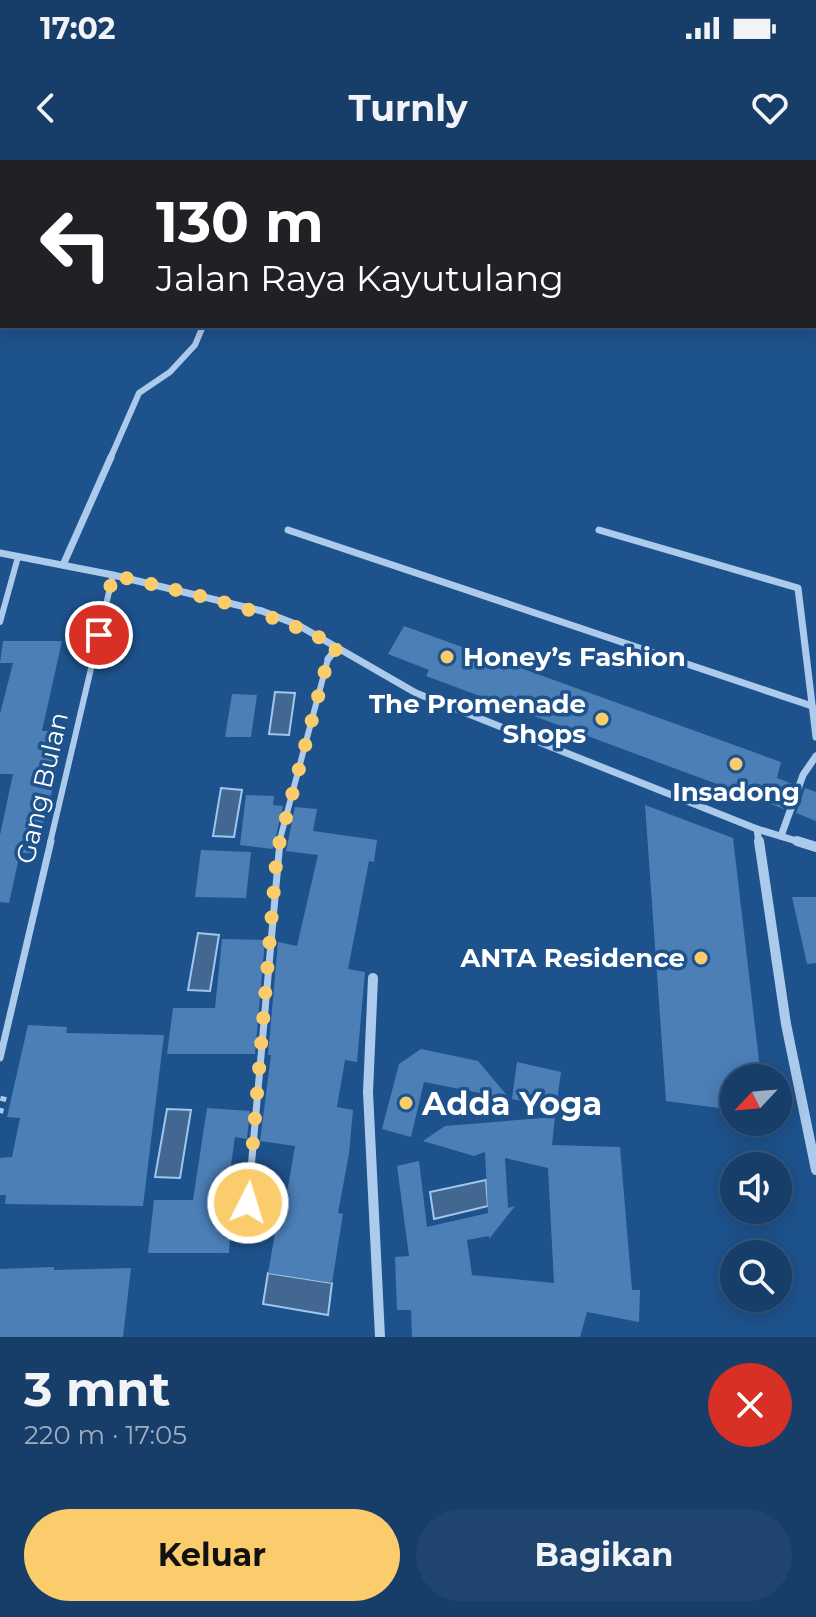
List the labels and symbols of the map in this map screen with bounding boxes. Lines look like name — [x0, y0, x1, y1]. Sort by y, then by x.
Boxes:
pin — [65, 601, 133, 669]
place label: Honey’s Fashion — [463, 641, 686, 673]
marker: Honey’s Fashion — [438, 648, 456, 666]
place label: The Promenade Shops — [369, 688, 586, 750]
street label: Gang Bulan — [9, 709, 75, 867]
marker: The Promenade Shops — [593, 710, 611, 728]
marker: Insadong — [727, 755, 745, 773]
place label: Insadong — [672, 776, 800, 808]
place label: ANTA Residence — [459, 942, 685, 974]
marker: ANTA Residence — [692, 949, 710, 967]
north arrow — [720, 1064, 792, 1136]
place label: Adda Yoga — [421, 1084, 602, 1123]
marker: Adda Yoga — [397, 1094, 415, 1112]
position arrow — [206, 1161, 290, 1245]

